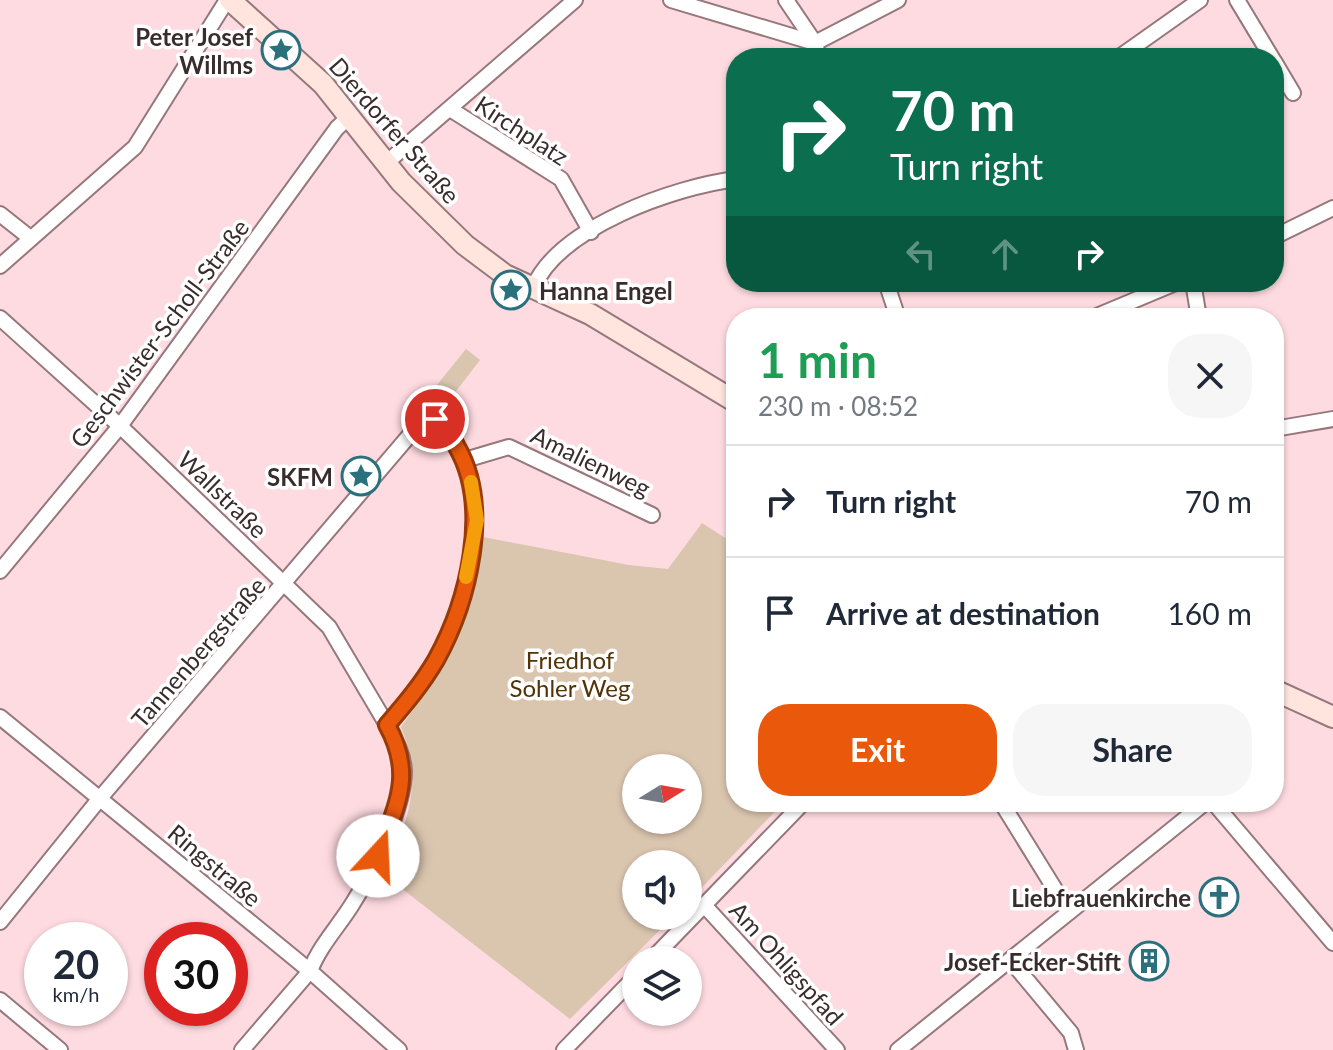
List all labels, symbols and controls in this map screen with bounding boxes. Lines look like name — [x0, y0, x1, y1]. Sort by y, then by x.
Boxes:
place label: Peter Josef Willms — [135, 22, 253, 79]
place icon: Peter Josef Willms — [260, 29, 302, 71]
street label: Dierdorfer Straße — [324, 51, 466, 209]
text: 70 m — [890, 76, 1015, 143]
icon: right — [758, 80, 862, 184]
street label: Kirchplatz — [470, 89, 574, 171]
text: Turn right — [890, 144, 1043, 188]
street label: Geschwister-Scholl-Straße — [64, 213, 254, 453]
icon: left — [899, 232, 943, 276]
icon: ahead — [983, 232, 1027, 276]
icon: right — [1067, 232, 1111, 276]
place icon: Hanna Engel — [490, 269, 532, 311]
place label: Hanna Engel — [539, 276, 673, 305]
text: 1 min — [758, 331, 877, 388]
button: close — [1168, 334, 1252, 418]
pin — [401, 385, 469, 453]
text: 230 m · 08:52 — [758, 390, 918, 422]
icon: arrive — [413, 397, 457, 441]
street label: Amalienweg — [527, 420, 655, 502]
street label: Wallstraße — [172, 444, 274, 544]
place icon: SKFM — [340, 455, 382, 497]
place label: SKFM — [267, 462, 333, 491]
icon: right — [758, 479, 802, 523]
text: Turn right — [826, 483, 956, 519]
text: 70 m — [1185, 483, 1252, 519]
street label: Tannenbergstraße — [125, 571, 271, 733]
icon: arrive — [758, 591, 802, 635]
text: Arrive at destination — [826, 595, 1100, 631]
text: 160 m — [1167, 595, 1252, 631]
park label: Friedhof Sohler Weg — [510, 645, 631, 702]
button: Exit — [758, 704, 997, 796]
button: Share — [1013, 704, 1252, 796]
north arrow — [622, 754, 702, 834]
map controls — [622, 754, 702, 1026]
position arrow — [336, 814, 420, 898]
street label: Ringstraße — [163, 818, 267, 912]
button: sound — [622, 850, 702, 930]
church icon: Liebfrauenkirche — [1198, 876, 1240, 918]
place label: Liebfrauenkirche — [1011, 883, 1191, 912]
street label: Am Ohligspfad — [724, 895, 850, 1031]
speed limit sign: 30 — [144, 922, 248, 1026]
text: 20 — [53, 940, 99, 988]
building icon: Josef-Ecker-Stift — [1128, 940, 1170, 982]
button: layers — [622, 946, 702, 1026]
place label: Josef-Ecker-Stift — [944, 947, 1121, 976]
text: km/h — [53, 982, 99, 1006]

